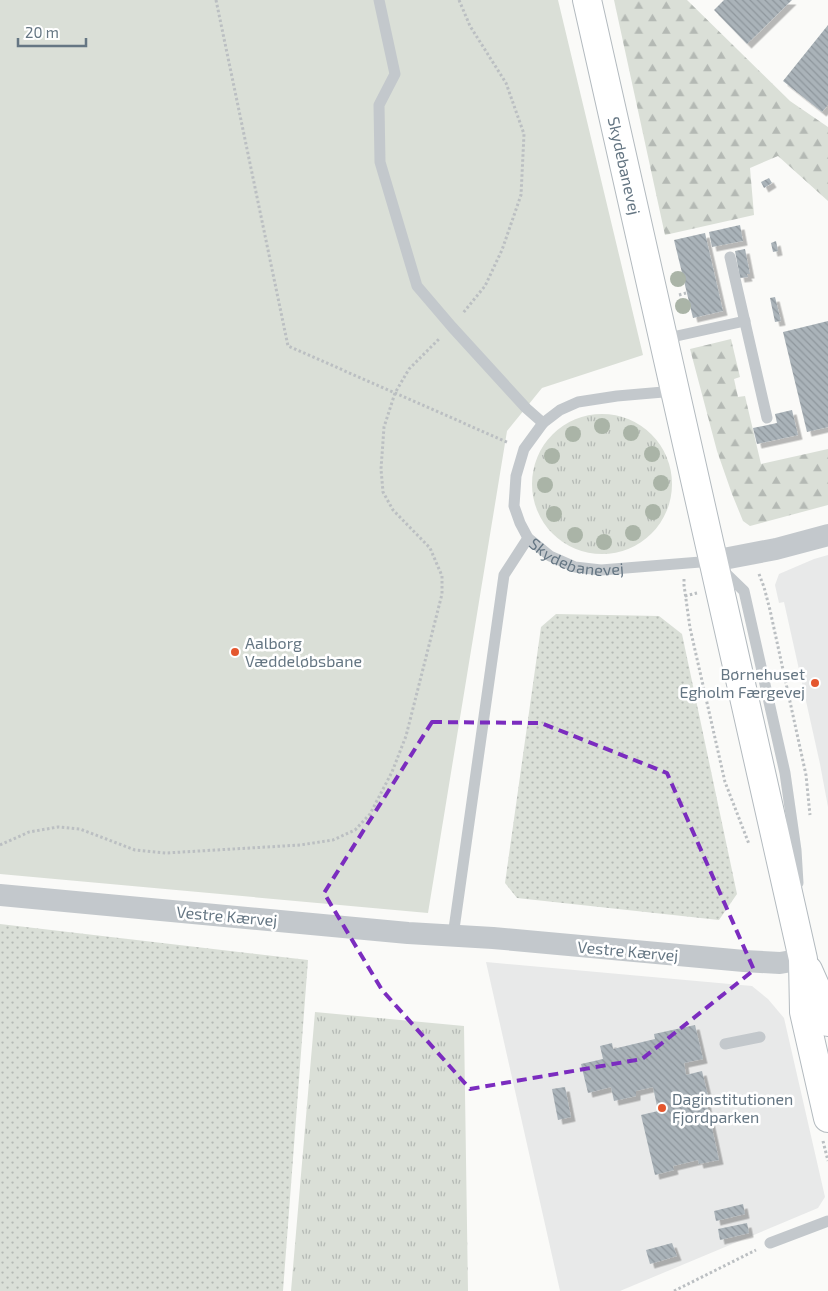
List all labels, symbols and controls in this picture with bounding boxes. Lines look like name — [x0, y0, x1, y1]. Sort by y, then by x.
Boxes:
scale bar — [18, 15, 85, 47]
text: 20 m — [25, 23, 59, 41]
street label: Skydebanevej — [605, 115, 645, 217]
street label: Skydebanevej — [526, 533, 625, 579]
place label: Aalborg Væddeløbsbane — [245, 633, 362, 670]
marker: Aalborg Væddeløbsbane — [229, 646, 241, 658]
place label: Børnehuset Egholm Færgevej — [679, 664, 805, 702]
marker: Børnehuset Egholm Færgevej — [809, 677, 821, 689]
street label: Vestre Kærvej — [176, 902, 278, 930]
street label: Vestre Kærvej — [577, 937, 679, 965]
place label: Daginstitutionen Fjordparken — [672, 1089, 793, 1127]
marker: Daginstitutionen Fjordparken — [656, 1102, 668, 1114]

